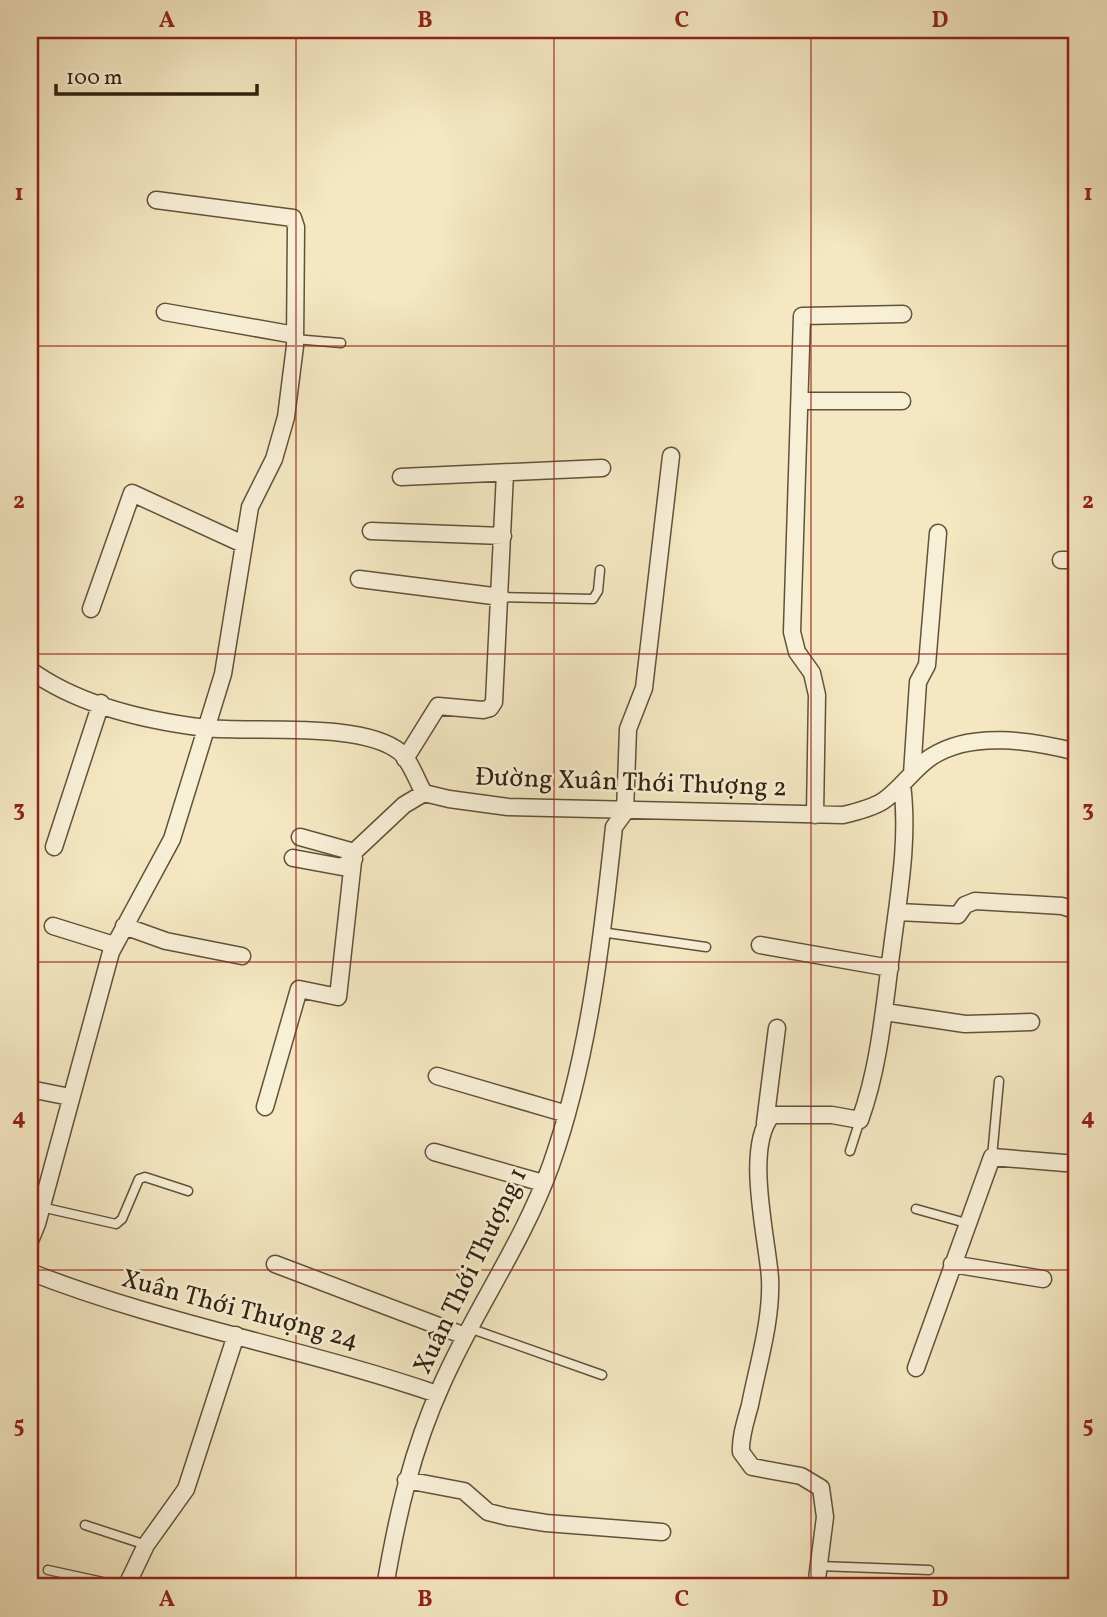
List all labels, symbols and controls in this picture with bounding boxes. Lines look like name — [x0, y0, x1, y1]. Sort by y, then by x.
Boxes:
text: A — [159, 5, 175, 37]
text: B — [417, 5, 433, 37]
text: C — [675, 5, 689, 37]
text: D — [932, 5, 949, 37]
scale bar — [56, 52, 257, 96]
text: 100 m — [66, 64, 123, 93]
text: 1 — [14, 178, 24, 210]
text: 1 — [1083, 178, 1093, 210]
text: 2 — [13, 486, 25, 518]
text: 2 — [1082, 486, 1094, 518]
street label: Đường Xuân Thới Thượng 2 — [474, 760, 788, 806]
text: 3 — [13, 794, 25, 826]
text: 3 — [1082, 794, 1094, 826]
text: 4 — [12, 1102, 26, 1134]
text: 4 — [1081, 1102, 1095, 1134]
street label: Xuân Thới Thượng 1 — [405, 1162, 537, 1380]
street label: Xuân Thới Thượng 24 — [117, 1261, 363, 1359]
text: 5 — [13, 1410, 25, 1442]
text: 5 — [1082, 1410, 1094, 1442]
text: A — [159, 1584, 175, 1616]
text: B — [417, 1584, 433, 1616]
text: C — [675, 1584, 689, 1616]
text: D — [932, 1584, 949, 1616]

